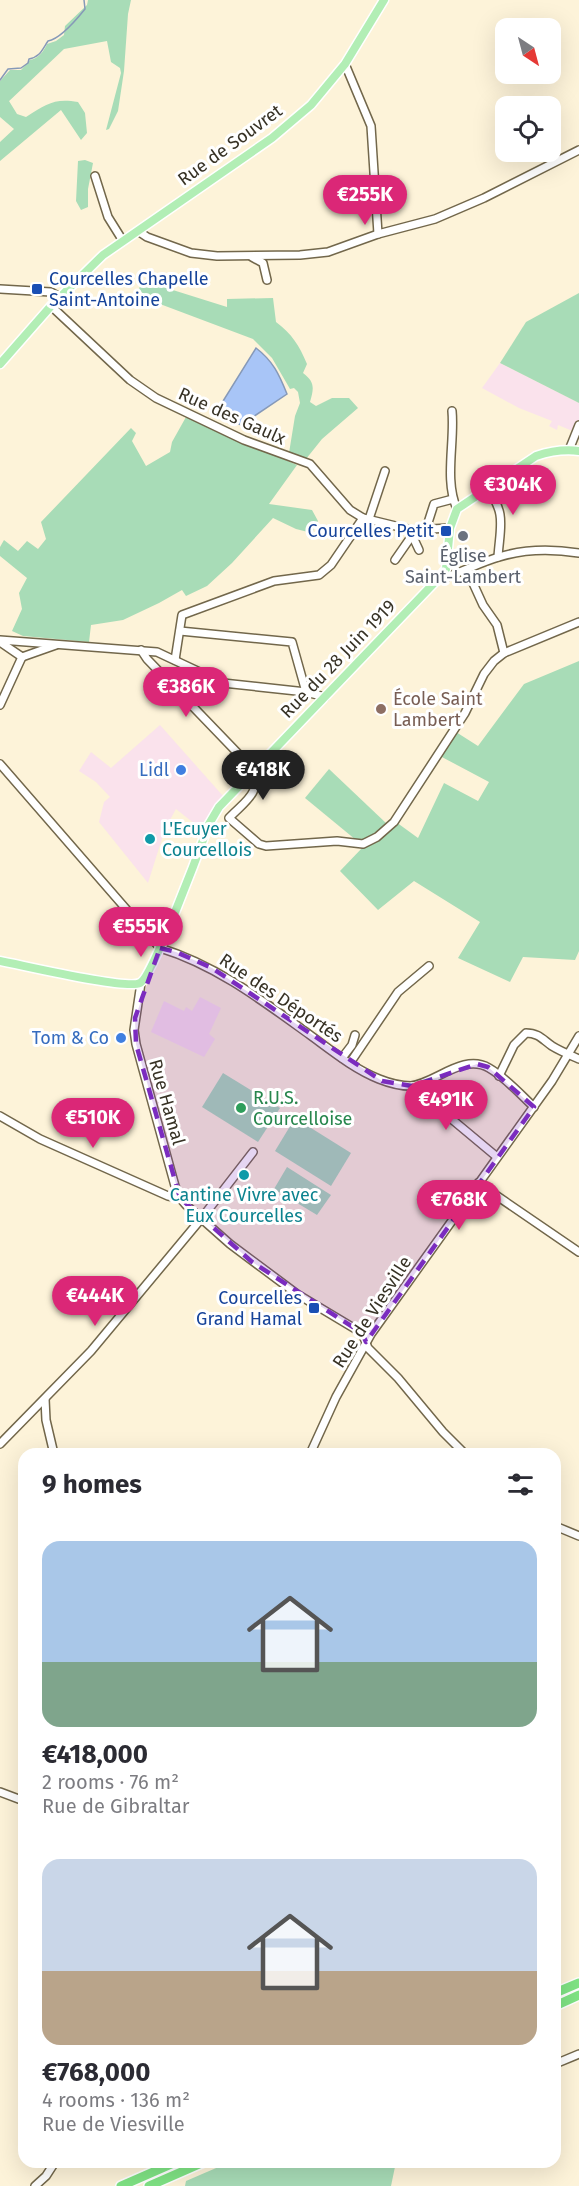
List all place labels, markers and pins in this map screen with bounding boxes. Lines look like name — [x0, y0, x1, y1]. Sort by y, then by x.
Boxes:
pin: €255K — [323, 175, 407, 226]
place label: Courcelles Chapelle Saint-Antoine — [49, 268, 209, 311]
marker: Courcelles Chapelle Saint-Antoine — [30, 282, 44, 296]
pin: €304K — [471, 465, 555, 516]
place label: Courcelles Petit — [308, 520, 434, 542]
marker: Courcelles Petit — [439, 524, 453, 538]
marker: Église Saint-Lambert — [456, 529, 470, 543]
place label: Église Saint-Lambert — [405, 544, 522, 588]
pin: €386K — [144, 667, 228, 718]
place label: École Saint Lambert — [393, 687, 483, 731]
marker: École Saint Lambert — [374, 702, 388, 716]
pin: €418K — [221, 750, 305, 801]
place label: Lidl — [139, 759, 169, 781]
marker: Lidl — [174, 763, 188, 777]
place label: L'Ecuyer Courcellois — [162, 818, 252, 861]
marker: L'Ecuyer Courcellois — [143, 832, 157, 846]
pin: €555K — [99, 907, 183, 958]
place label: Tom & Co — [32, 1027, 109, 1049]
marker: Tom & Co — [114, 1031, 128, 1045]
pin: €491K — [404, 1080, 488, 1131]
place label: R.U.S. Courcelloise — [253, 1087, 352, 1130]
pin: €510K — [51, 1098, 135, 1149]
marker: R.U.S. Courcelloise — [234, 1101, 248, 1115]
marker: Cantine Vivre avec Eux Courcelles — [237, 1168, 251, 1182]
pin: €768K — [417, 1180, 501, 1231]
place label: Cantine Vivre avec Eux Courcelles — [170, 1184, 319, 1227]
pin: €444K — [53, 1276, 137, 1327]
place label: Courcelles Grand Hamal — [196, 1287, 302, 1330]
marker: Courcelles Grand Hamal — [307, 1301, 321, 1315]

